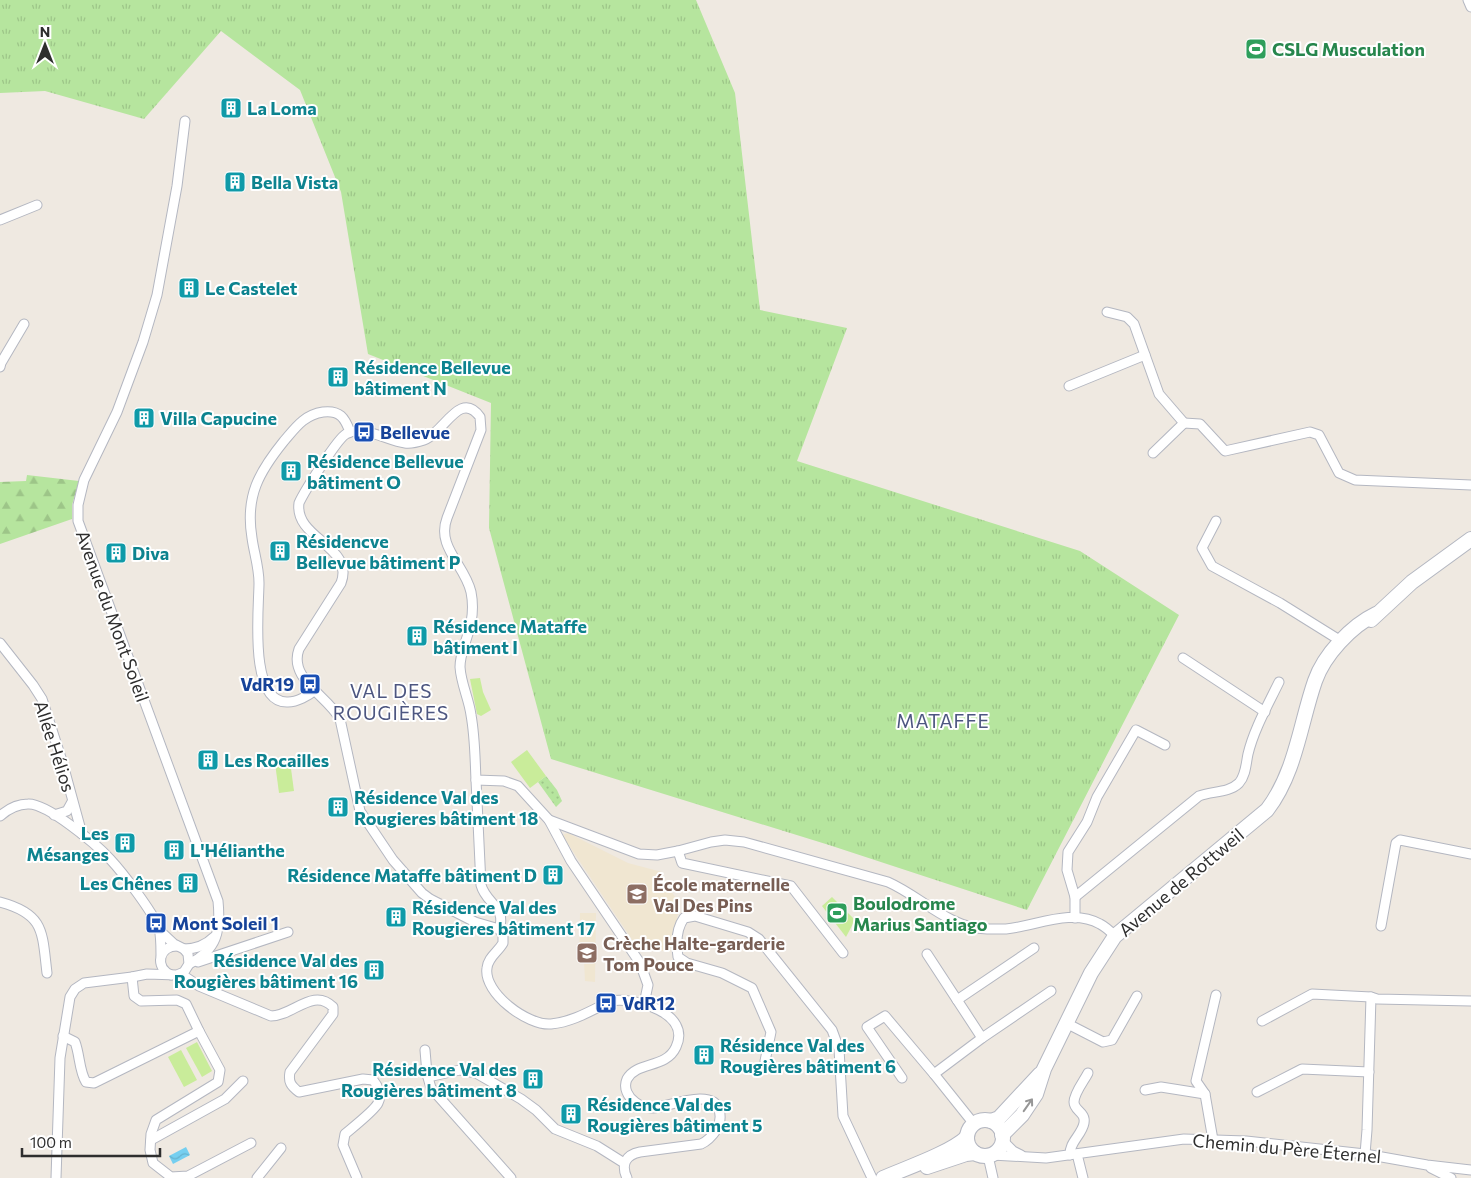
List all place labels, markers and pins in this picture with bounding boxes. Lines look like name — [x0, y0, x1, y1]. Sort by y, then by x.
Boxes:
sports icon: CSLG Musculation — [1244, 37, 1268, 61]
place label: CSLG Musculation — [1272, 38, 1425, 60]
building icon: La Loma — [219, 96, 243, 120]
place label: La Loma — [247, 97, 317, 119]
building icon: Bella Vista — [223, 170, 247, 194]
place label: Bella Vista — [251, 171, 338, 193]
building icon: Le Castelet — [177, 276, 201, 300]
place label: Le Castelet — [205, 277, 298, 299]
place label: Résidence Bellevue bâtiment N — [354, 356, 511, 399]
building icon: Résidence Bellevue bâtiment N — [326, 365, 350, 389]
building icon: Villa Capucine — [132, 406, 156, 430]
place label: Villa Capucine — [160, 407, 277, 429]
bus stop icon: Bellevue — [352, 420, 376, 444]
place label: Bellevue — [380, 421, 450, 443]
place label: Résidence Bellevue bâtiment O — [307, 450, 464, 493]
building icon: Résidence Bellevue bâtiment O — [279, 459, 303, 483]
place label: Résidencve Bellevue bâtiment P — [296, 530, 461, 573]
building icon: Résidencve Bellevue bâtiment P — [268, 539, 292, 563]
building icon: Diva — [104, 541, 128, 565]
place label: Diva — [132, 542, 169, 564]
place label: Résidence Mataffe bâtiment I — [433, 615, 587, 658]
building icon: Résidence Mataffe bâtiment I — [405, 624, 429, 648]
bus stop icon: VdR19 — [298, 672, 322, 696]
place label: VdR19 — [240, 673, 294, 695]
building icon: Les Rocailles — [196, 748, 220, 772]
place label: Les Rocailles — [224, 749, 329, 771]
place label: Résidence Val des Rougieres bâtiment 18 — [354, 786, 538, 829]
building icon: Résidence Val des Rougieres bâtiment 18 — [326, 795, 350, 819]
place label: Les Mésanges — [26, 822, 109, 865]
building icon: Les Mésanges — [113, 831, 137, 855]
building icon: L'Hélianthe — [162, 838, 186, 862]
place label: L'Hélianthe — [190, 839, 285, 861]
building icon: Résidence Mataffe bâtiment D — [541, 863, 565, 887]
place label: Résidence Mataffe bâtiment D — [287, 864, 537, 886]
building icon: Les Chênes — [176, 871, 200, 895]
place label: Les Chênes — [80, 872, 172, 894]
place label: École maternelle Val Des Pins — [653, 873, 790, 916]
school or university icon: École maternelle Val Des Pins — [625, 882, 649, 906]
place label: Boulodrome Marius Santiago — [853, 892, 988, 935]
place label: Résidence Val des Rougieres bâtiment 17 — [412, 896, 595, 939]
sports icon: Boulodrome Marius Santiago — [825, 901, 849, 925]
building icon: Résidence Val des Rougieres bâtiment 17 — [384, 905, 408, 929]
bus stop icon: Mont Soleil 1 — [144, 911, 168, 935]
place label: Mont Soleil 1 — [172, 912, 279, 934]
place label: Crèche Halte-garderie Tom Pouce — [603, 932, 785, 975]
school or university icon: Crèche Halte-garderie Tom Pouce — [575, 941, 599, 965]
place label: Résidence Val des Rougières bâtiment 16 — [174, 949, 358, 992]
building icon: Résidence Val des Rougières bâtiment 16 — [362, 958, 386, 982]
bus stop icon: VdR12 — [594, 991, 618, 1015]
place label: VdR12 — [622, 992, 675, 1014]
place label: Résidence Val des Rougières bâtiment 6 — [720, 1034, 896, 1077]
building icon: Résidence Val des Rougières bâtiment 6 — [692, 1043, 716, 1067]
place label: Résidence Val des Rougières bâtiment 8 — [341, 1058, 517, 1101]
building icon: Résidence Val des Rougières bâtiment 8 — [521, 1067, 545, 1091]
place label: Résidence Val des Rougières bâtiment 5 — [587, 1093, 762, 1136]
building icon: Résidence Val des Rougières bâtiment 5 — [559, 1102, 583, 1126]

